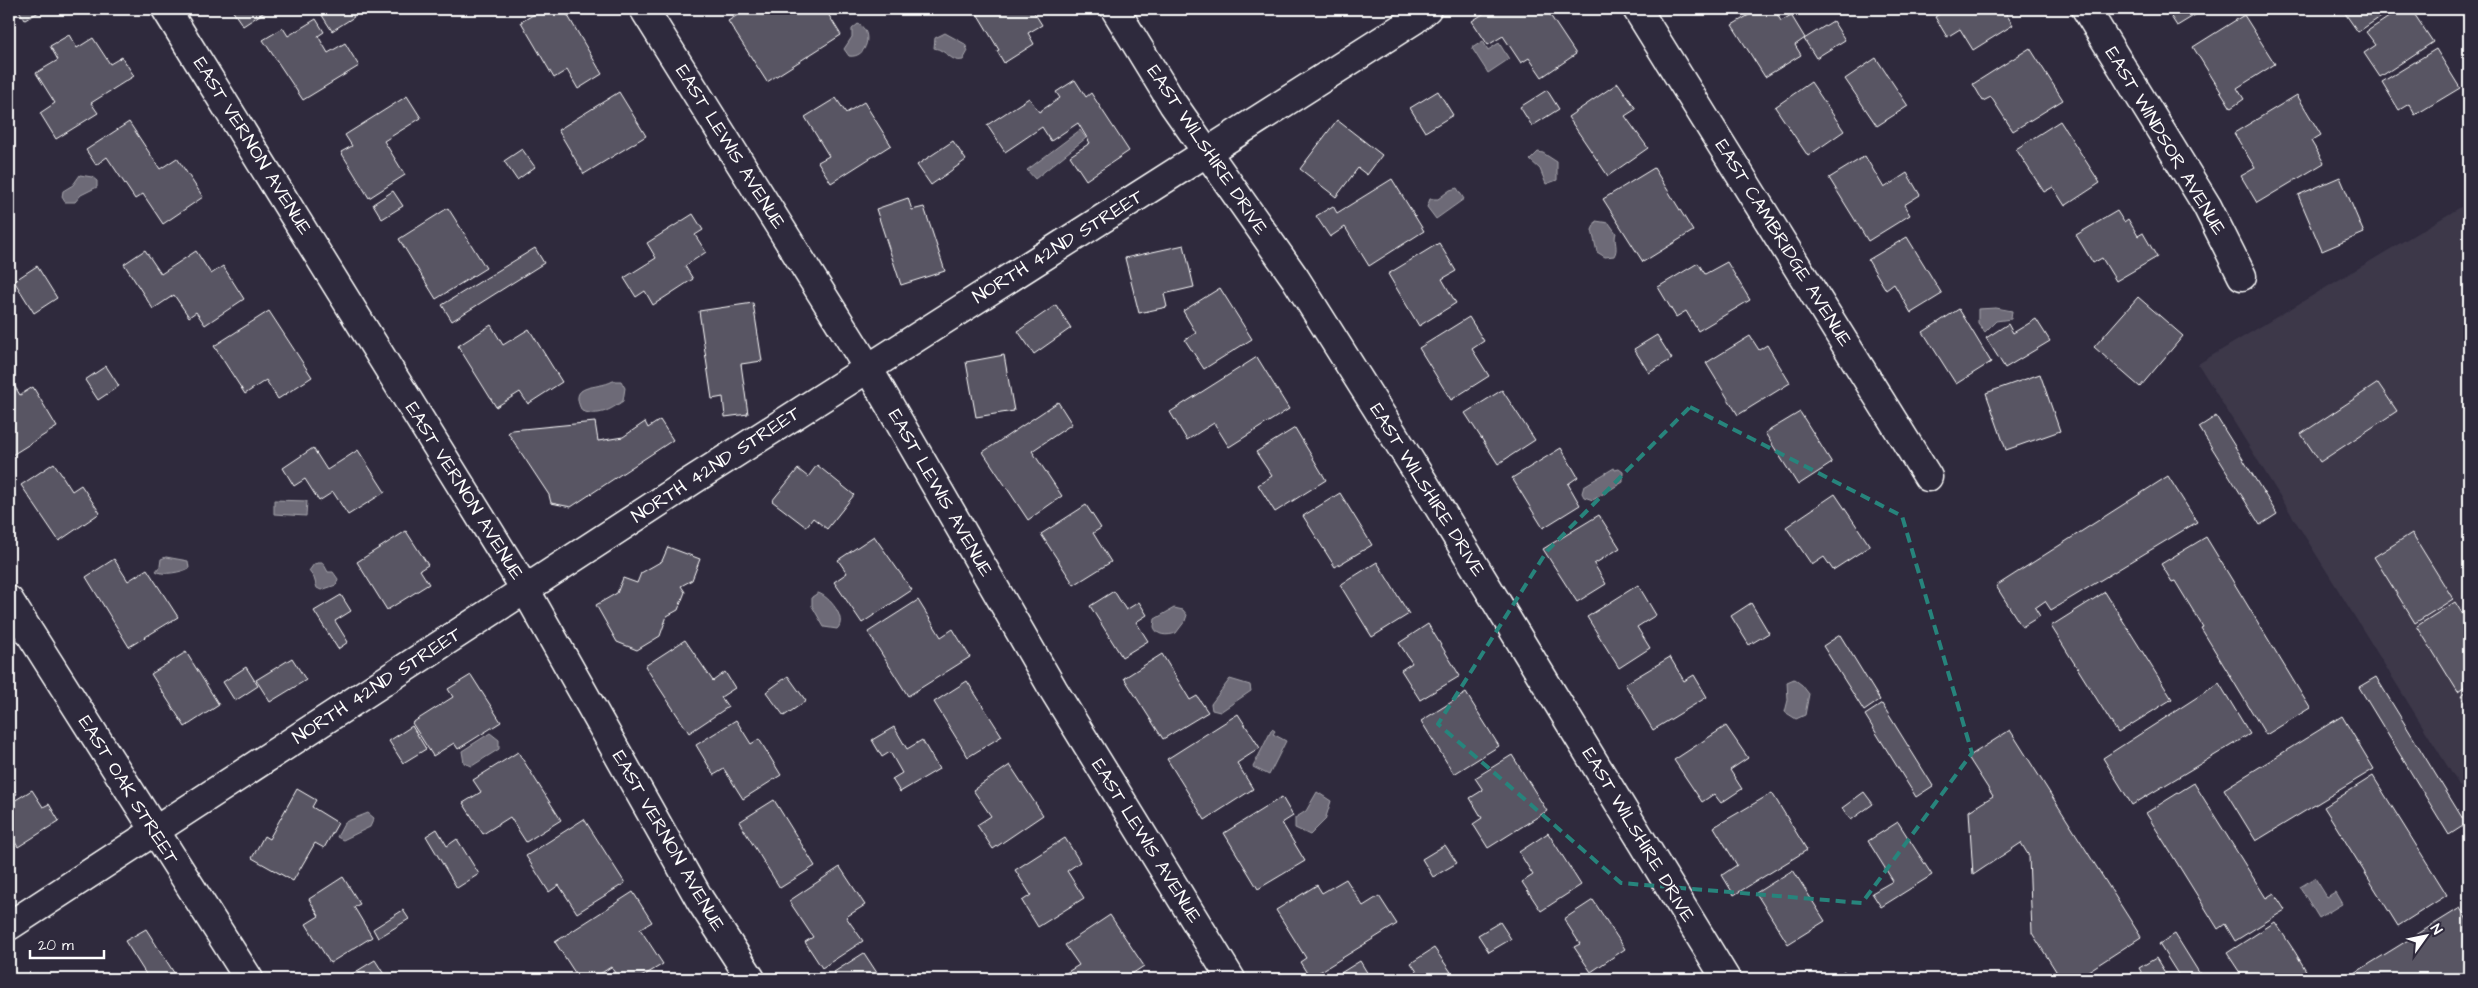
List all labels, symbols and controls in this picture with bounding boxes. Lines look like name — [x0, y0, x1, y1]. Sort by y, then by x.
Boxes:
street label: EAST WINDSOR AVENUE — [2098, 42, 2232, 240]
street label: EAST VERNON AVENUE — [186, 52, 318, 240]
street label: EAST LEWIS AVENUE — [668, 60, 792, 234]
street label: EAST WILSHIRE DRIVE — [1140, 60, 1274, 240]
street label: EAST CAMBRIDGE AVENUE — [1708, 134, 1858, 352]
street label: NORTH 42ND STREET — [967, 183, 1149, 311]
street label: EAST VERNON AVENUE — [398, 397, 530, 585]
street label: EAST WILSHIRE DRIVE — [1363, 398, 1491, 582]
street label: NORTH 42ND STREET — [626, 400, 806, 530]
street label: EAST LEWIS AVENUE — [881, 404, 999, 582]
street label: NORTH 42ND STREET — [287, 621, 467, 751]
street label: EAST OAK STREET — [71, 710, 185, 870]
street label: EAST WILSHIRE DRIVE — [1575, 742, 1701, 928]
street label: EAST VERNON AVENUE — [605, 745, 731, 937]
street label: EAST LEWIS AVENUE — [1084, 754, 1208, 928]
north arrow — [2400, 910, 2450, 960]
text: N — [2425, 920, 2447, 939]
scale bar — [30, 928, 104, 960]
text: 20 m — [38, 935, 74, 956]

